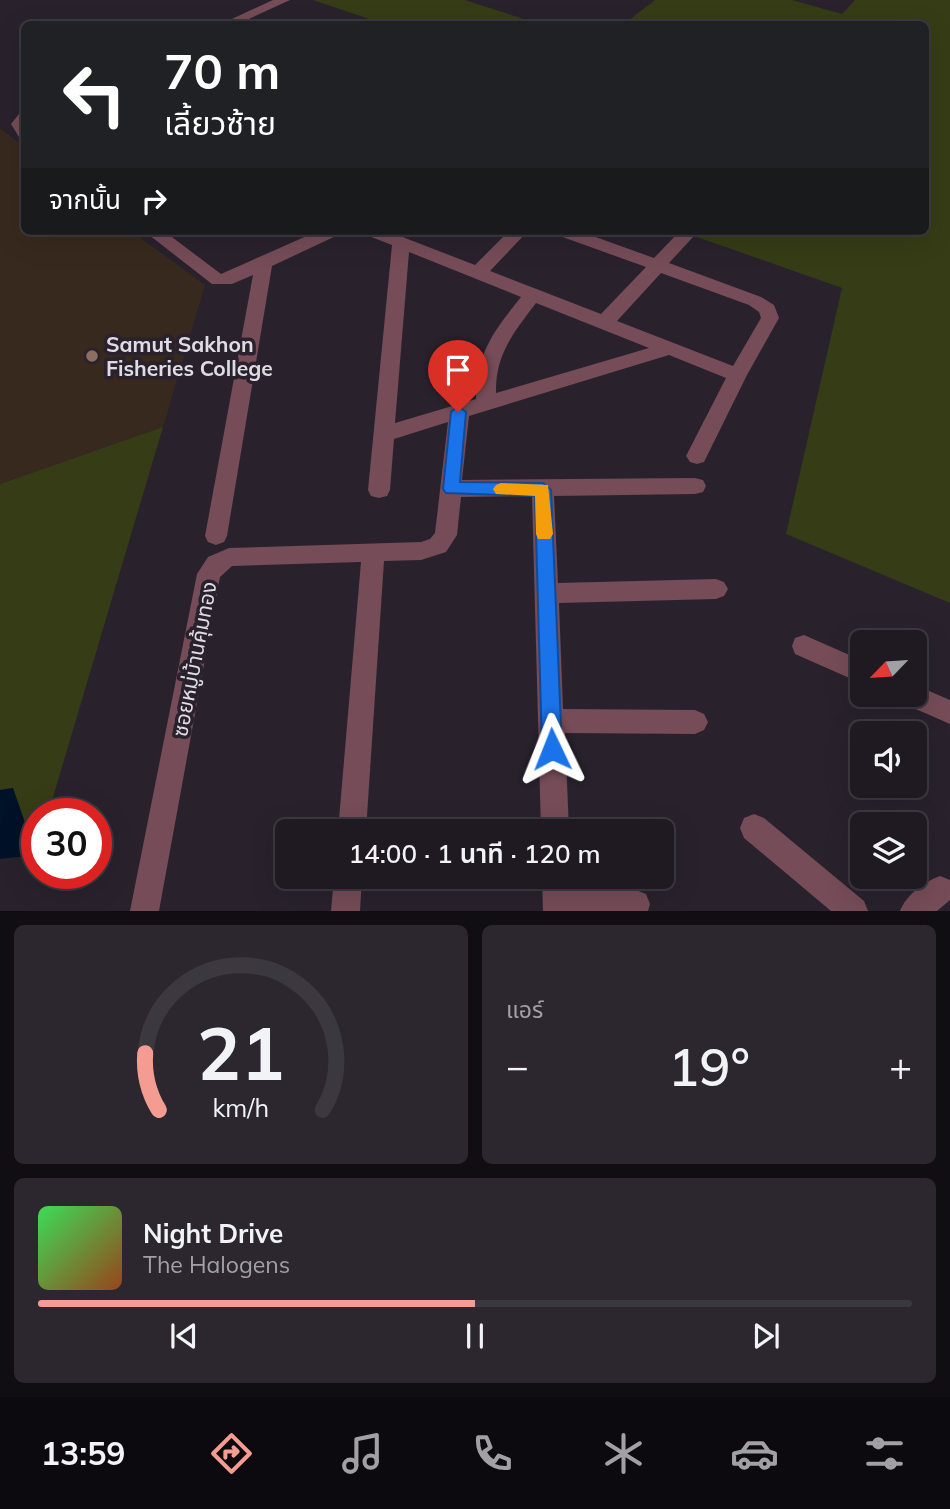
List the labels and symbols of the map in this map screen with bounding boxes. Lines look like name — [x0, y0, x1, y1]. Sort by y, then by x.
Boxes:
place label: Samut Sakhon Fisheries College — [106, 331, 273, 381]
pin — [428, 340, 488, 412]
marker: Samut Sakhon Fisheries College — [84, 348, 100, 364]
street label: ซอยหมู่บ้านคุ้มทอง — [166, 579, 223, 739]
north arrow — [850, 630, 928, 707]
position arrow — [515, 712, 589, 786]
speed limit sign: 30 — [21, 798, 112, 889]

